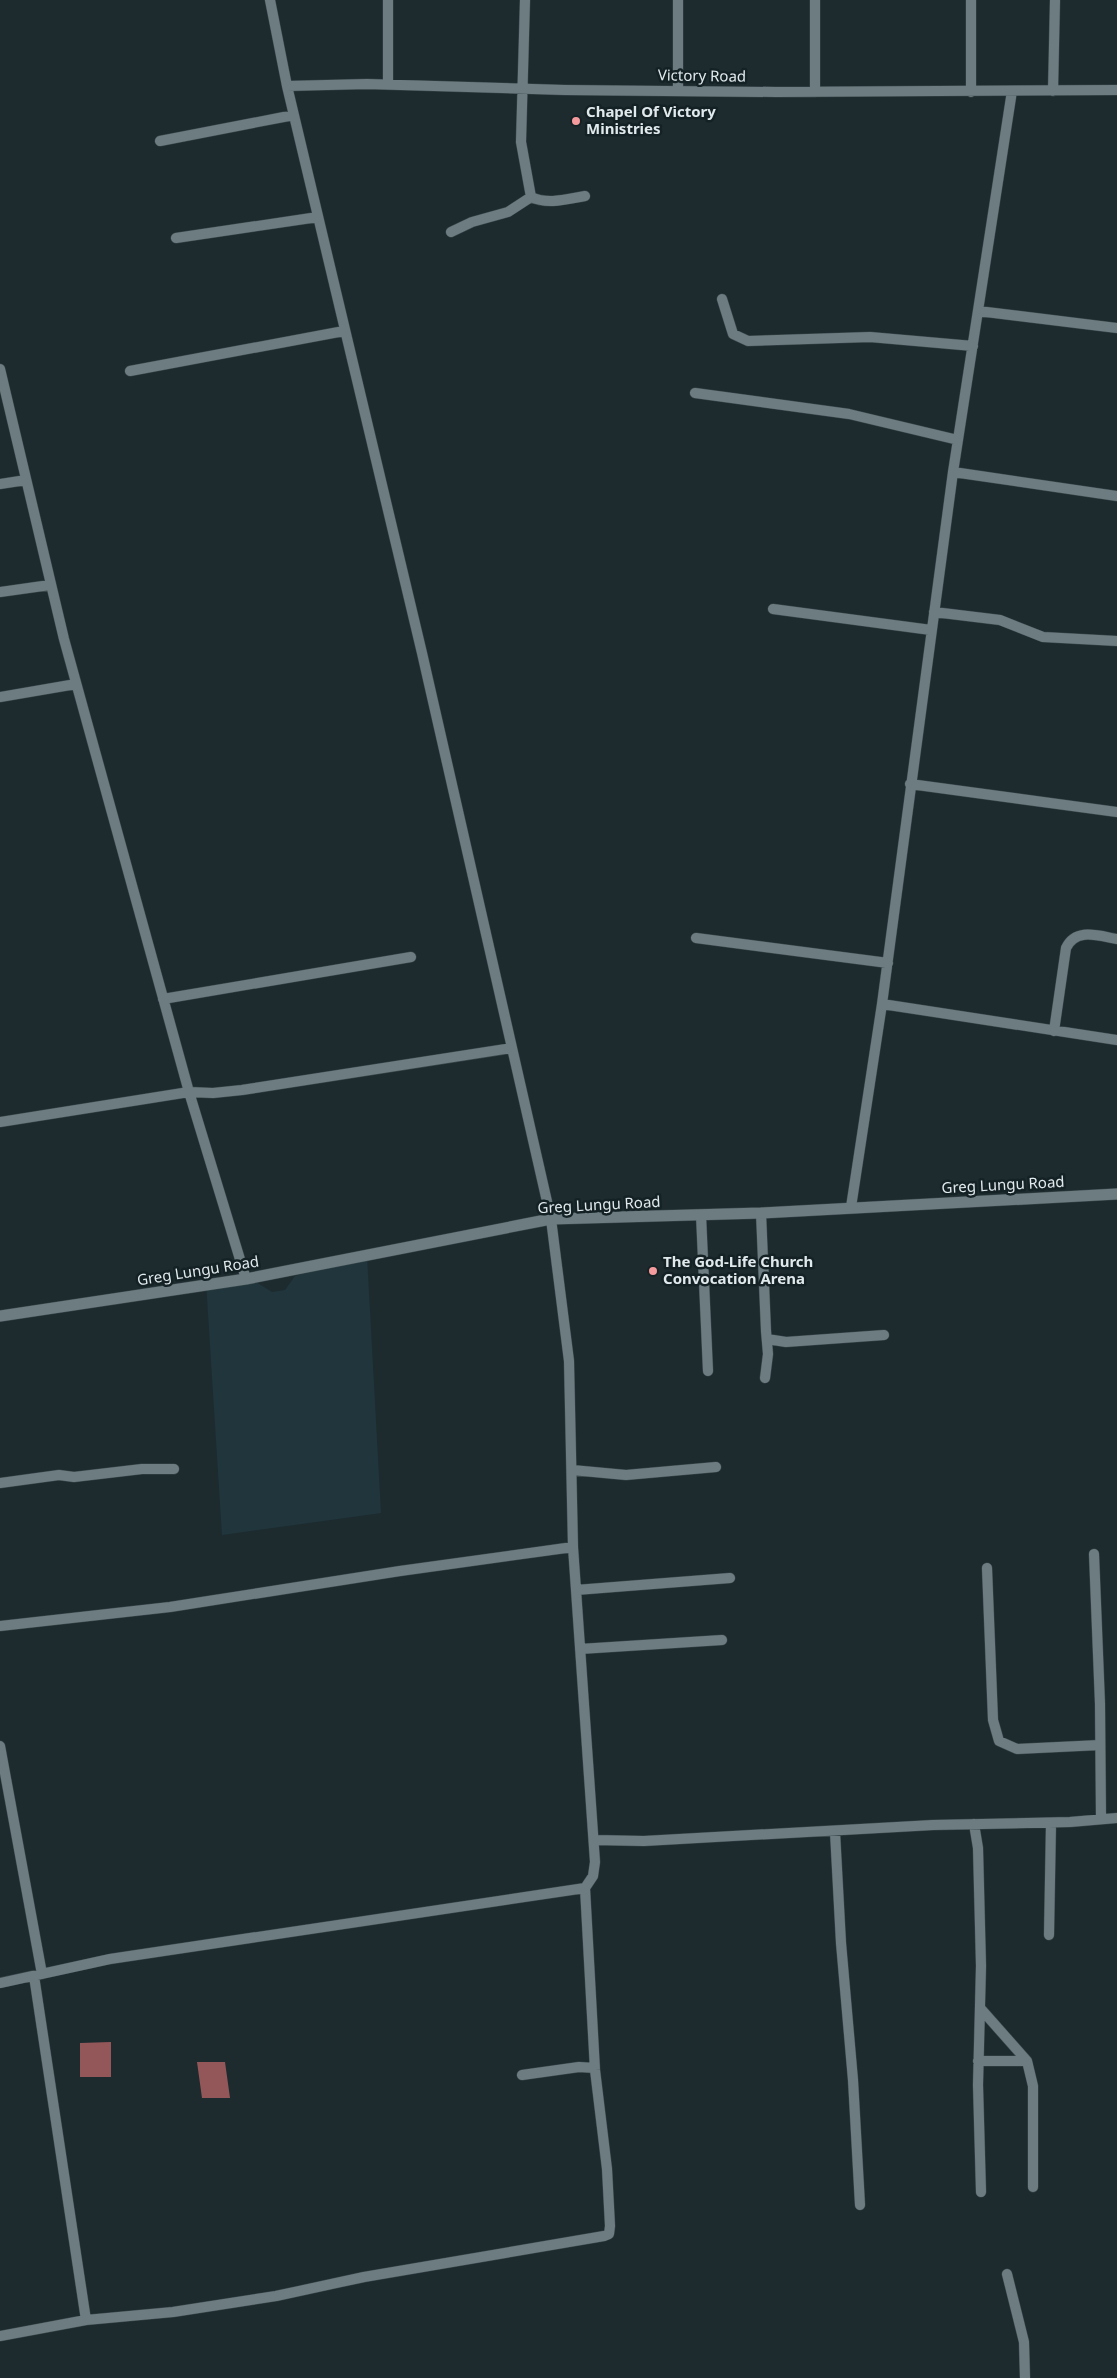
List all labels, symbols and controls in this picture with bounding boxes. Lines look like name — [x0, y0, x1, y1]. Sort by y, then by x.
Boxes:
street label: Victory Road — [658, 64, 746, 86]
place label: Chapel Of Victory Ministries — [586, 101, 716, 138]
marker: Chapel Of Victory Ministries — [570, 115, 582, 127]
street label: Greg Lungu Road — [941, 1171, 1065, 1197]
street label: Greg Lungu Road — [537, 1191, 661, 1217]
street label: Greg Lungu Road — [135, 1250, 260, 1290]
place label: The God-Life Church Convocation Arena — [663, 1251, 813, 1288]
marker: The God-Life Church Convocation Arena — [647, 1265, 659, 1277]

